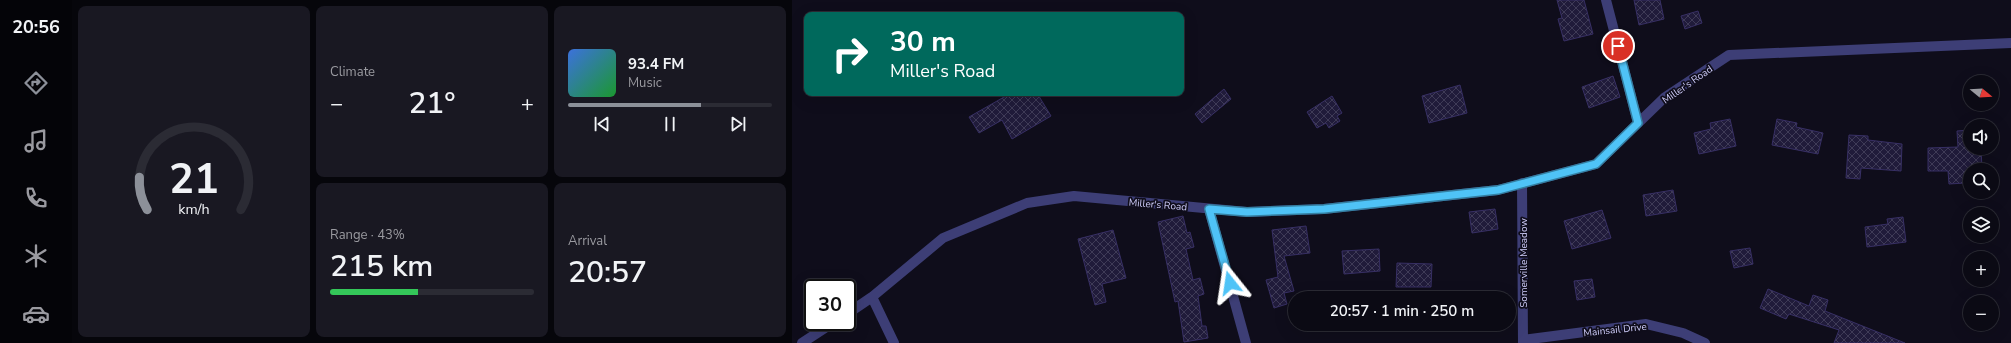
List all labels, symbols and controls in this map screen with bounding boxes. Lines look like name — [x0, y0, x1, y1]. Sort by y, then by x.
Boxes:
text: 20:56 — [12, 15, 60, 39]
text: 30 m — [890, 23, 956, 61]
icon: right — [824, 28, 876, 80]
pin — [1601, 29, 1635, 63]
icon: arrive — [1607, 35, 1629, 57]
text: 93.4 FM — [628, 54, 684, 74]
text: Miller's Road — [890, 59, 995, 83]
street label: Miller's Road — [1660, 62, 1716, 107]
text: Climate — [330, 63, 375, 81]
icon: directions — [22, 69, 50, 97]
text: Music — [628, 74, 662, 92]
north arrow — [1963, 75, 1999, 111]
map controls — [1963, 75, 1999, 331]
text: 21° — [408, 83, 456, 124]
text: − — [330, 89, 343, 119]
text: + — [521, 89, 534, 119]
icon: previous — [591, 113, 613, 135]
icon: pause — [659, 113, 681, 135]
icon: next — [727, 113, 749, 135]
button: sound — [1963, 119, 1999, 155]
icon: music — [22, 127, 50, 155]
text: 21 — [169, 150, 219, 207]
button: search — [1963, 163, 1999, 199]
icon: phone — [22, 184, 50, 212]
street label: Miller's Road — [1128, 195, 1188, 215]
text: km/h — [178, 199, 210, 218]
button: layers — [1963, 207, 1999, 243]
street label: Somerville Meadow — [1517, 218, 1531, 308]
text: Range · 43% — [330, 226, 405, 244]
text: Arrival — [568, 232, 607, 250]
icon: climate — [22, 242, 50, 270]
text: 215 km — [330, 246, 433, 287]
button: + — [1963, 251, 1999, 287]
text: 20:57 — [568, 252, 647, 293]
position arrow — [1209, 262, 1251, 304]
speed limit sign: 30 — [804, 279, 856, 331]
button: − — [1963, 295, 1999, 331]
icon: car — [22, 300, 50, 328]
text: 20:57 · 1 min · 250 m — [1330, 301, 1474, 321]
street label: Mainsail Drive — [1583, 320, 1647, 340]

